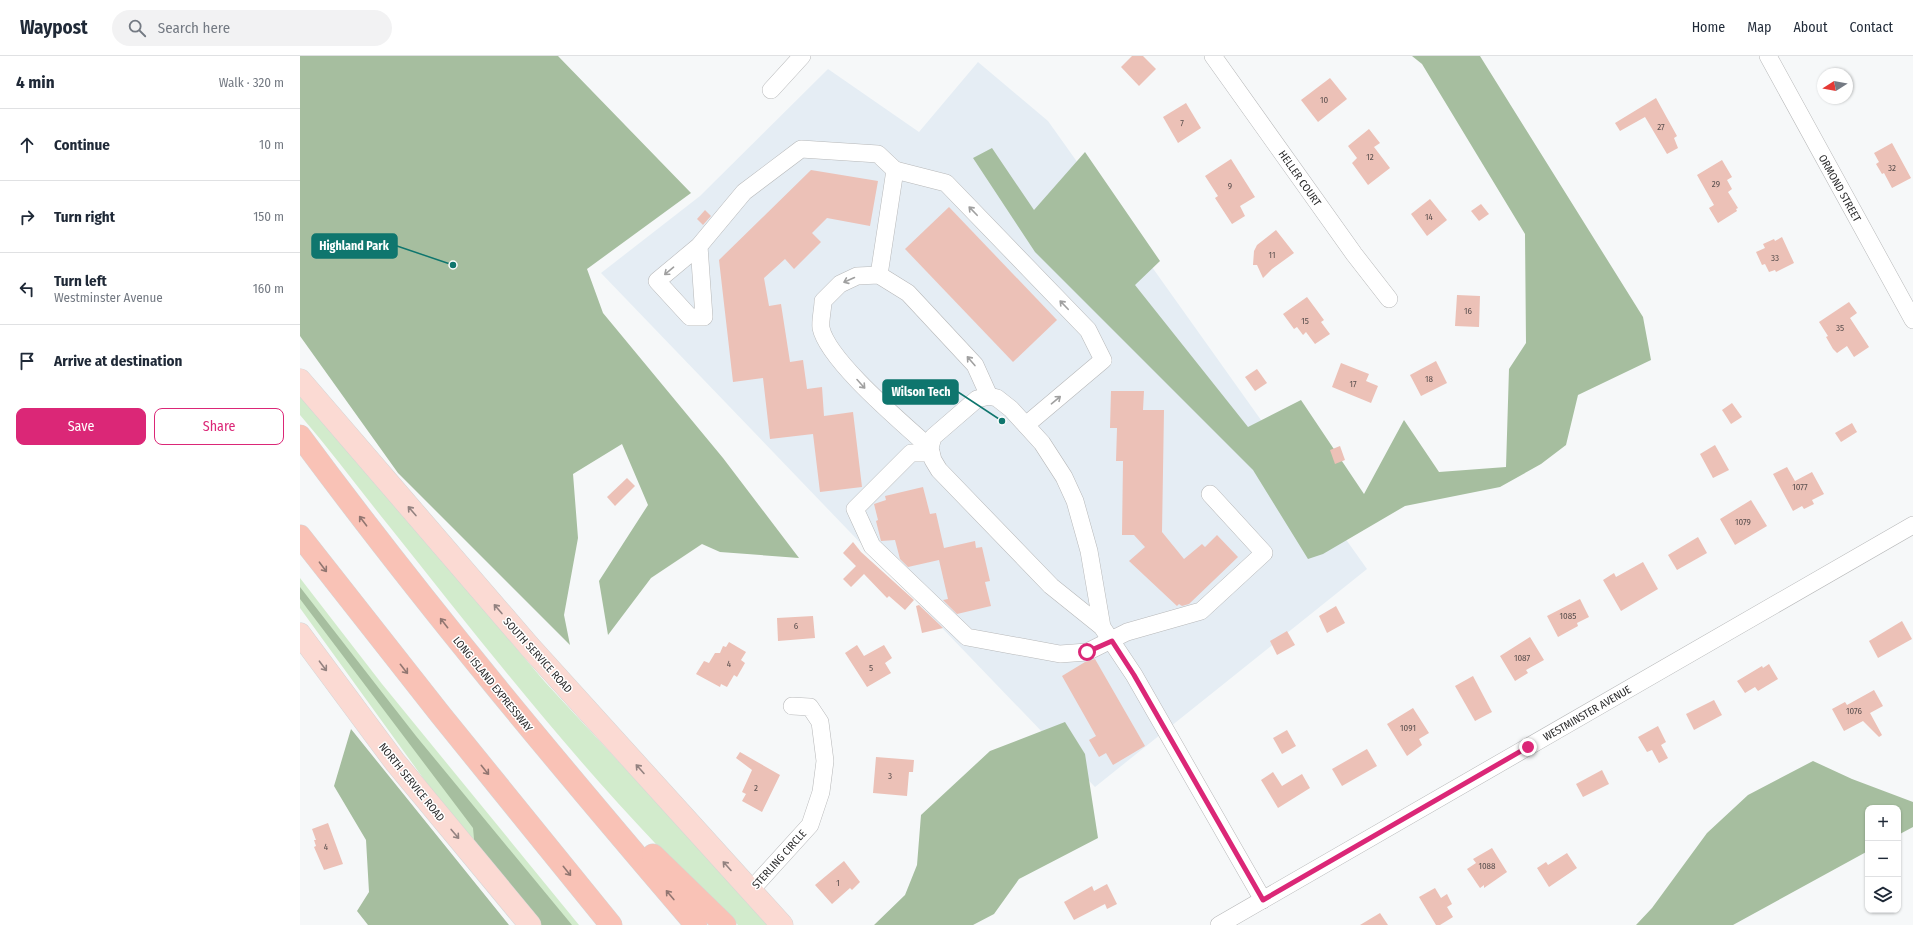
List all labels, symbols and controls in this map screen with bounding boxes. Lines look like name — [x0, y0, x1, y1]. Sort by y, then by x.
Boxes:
search box — [112, 10, 392, 46]
text: Waypost — [20, 16, 88, 39]
icon: search — [126, 17, 148, 39]
text: Search here — [158, 19, 230, 37]
text: Home — [1692, 19, 1725, 36]
text: Map — [1747, 19, 1771, 36]
text: About — [1793, 19, 1828, 36]
text: Contact — [1850, 19, 1893, 36]
north arrow — [1817, 68, 1853, 104]
text: 4 min — [16, 72, 55, 93]
text: Walk · 320 m — [219, 75, 284, 90]
house number: 10 — [1320, 95, 1328, 105]
house number: 7 — [1180, 118, 1184, 128]
house number: 27 — [1657, 122, 1665, 132]
icon: ahead — [16, 134, 38, 156]
text: Continue — [54, 136, 110, 154]
text: 10 m — [259, 137, 284, 152]
street label: HELLER COURT — [1276, 148, 1324, 209]
house number: 12 — [1366, 152, 1374, 162]
street label: ORMOND STREET — [1816, 152, 1864, 225]
house number: 32 — [1888, 163, 1896, 173]
house number: 29 — [1712, 179, 1720, 189]
house number: 9 — [1228, 181, 1232, 191]
icon: right — [16, 206, 38, 228]
one-way arrow — [969, 206, 978, 216]
text: Turn right — [54, 208, 115, 226]
text: 150 m — [253, 209, 284, 224]
house number: 14 — [1425, 212, 1434, 222]
callout: Highland Park — [312, 234, 397, 258]
text: Highland Park — [319, 239, 390, 253]
house number: 11 — [1269, 250, 1275, 260]
house number: 33 — [1771, 253, 1779, 263]
one-way arrow — [664, 267, 674, 276]
text: Turn left — [54, 272, 107, 290]
one-way arrow — [843, 277, 855, 284]
icon: left — [16, 278, 38, 300]
text: 160 m — [253, 281, 284, 296]
text: Westminster Avenue — [54, 290, 163, 305]
one-way arrow — [1059, 300, 1069, 310]
house number: 16 — [1464, 306, 1473, 316]
house number: 15 — [1301, 316, 1309, 326]
house number: 35 — [1836, 323, 1844, 333]
icon: arrive — [16, 350, 38, 372]
text: Arrive at destination — [54, 352, 182, 370]
one-way arrow — [967, 356, 976, 367]
house number: 18 — [1425, 374, 1434, 384]
one-way arrow — [856, 379, 865, 389]
house number: 17 — [1349, 379, 1357, 389]
callout: Wilson Tech — [883, 380, 958, 404]
text: Wilson Tech — [892, 385, 950, 399]
one-way arrow — [1051, 395, 1062, 404]
button: Save — [16, 408, 146, 445]
button: Share — [154, 408, 284, 445]
house number: 1077 — [1792, 482, 1808, 492]
one-way arrow — [408, 506, 417, 516]
one-way arrow — [359, 516, 367, 527]
house number: 1079 — [1735, 517, 1751, 527]
one-way arrow — [319, 561, 327, 572]
one-way arrow — [493, 604, 502, 614]
house number: 1085 — [1560, 611, 1576, 621]
street label: SOUTH SERVICE ROAD — [501, 615, 575, 696]
one-way arrow — [439, 618, 448, 629]
house number: 6 — [794, 621, 799, 631]
street label: LONG ISLAND EXPRESSWAY — [450, 634, 535, 735]
route start — [1078, 643, 1096, 661]
house number: 1087 — [1514, 653, 1530, 663]
house number: 4 — [727, 659, 732, 669]
one-way arrow — [319, 660, 327, 671]
one-way arrow — [400, 663, 408, 674]
house number: 5 — [869, 663, 873, 673]
street label: WESTMINSTER AVENUE — [1541, 683, 1634, 744]
house number: 1076 — [1846, 706, 1862, 716]
house number: 1091 — [1400, 723, 1416, 733]
route end — [1519, 738, 1537, 756]
street label: NORTH SERVICE ROAD — [376, 741, 447, 824]
one-way arrow — [635, 764, 645, 774]
one-way arrow — [481, 765, 490, 776]
house number: 3 — [888, 771, 892, 781]
house number: 2 — [754, 783, 758, 793]
map controls — [1865, 805, 1901, 913]
button: + — [1865, 805, 1901, 841]
street label: STERLING CIRCLE — [750, 827, 809, 891]
one-way arrow — [450, 829, 459, 840]
button: − — [1865, 841, 1901, 877]
house number: 4 — [324, 842, 329, 852]
one-way arrow — [723, 861, 732, 871]
house number: 1088 — [1478, 861, 1496, 871]
one-way arrow — [563, 866, 572, 877]
button: layers — [1865, 877, 1901, 913]
house number: 1 — [836, 878, 840, 888]
one-way arrow — [666, 890, 675, 901]

